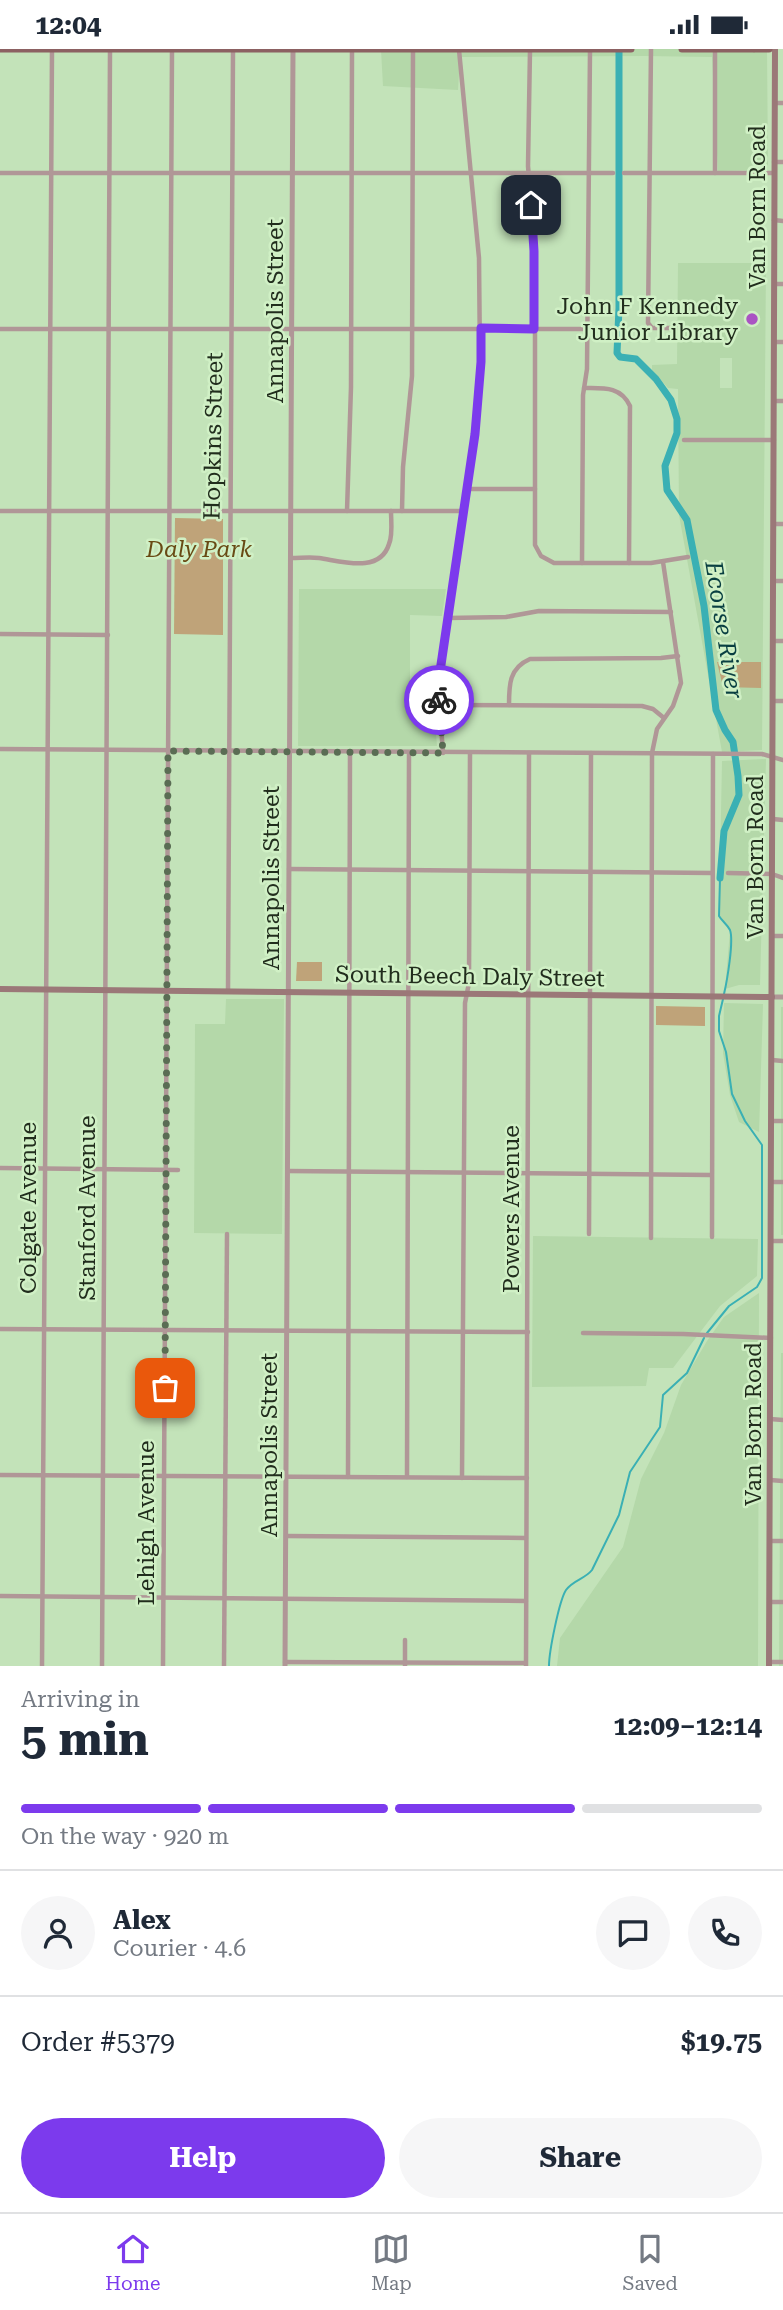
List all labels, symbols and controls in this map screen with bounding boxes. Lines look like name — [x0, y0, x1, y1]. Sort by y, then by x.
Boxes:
text: 12:04 — [35, 10, 101, 40]
street label: Van Born Road — [744, 125, 771, 289]
pin — [501, 175, 561, 235]
icon: home — [512, 186, 550, 224]
street label: Annapolis Street — [262, 218, 289, 403]
place label: John F Kennedy Junior Library — [556, 293, 738, 346]
marker: John F Kennedy Junior Library — [744, 311, 760, 327]
street label: Hopkins Street — [199, 352, 228, 520]
park label: Daly Park — [145, 536, 253, 563]
water label: Ecorse River — [699, 558, 749, 701]
courier — [404, 665, 474, 735]
icon: bike — [420, 681, 458, 719]
street label: Van Born Road — [742, 775, 769, 939]
street label: Annapolis Street — [258, 785, 285, 970]
street label: South Beech Daly Street — [335, 961, 605, 992]
street label: Stanford Avenue — [74, 1115, 101, 1301]
street label: Colgate Avenue — [15, 1122, 42, 1294]
street label: Powers Avenue — [498, 1125, 525, 1293]
street label: Van Born Road — [740, 1342, 767, 1506]
street label: Annapolis Street — [256, 1352, 283, 1537]
pin — [135, 1358, 195, 1418]
icon: bag — [146, 1369, 184, 1407]
street label: Lehigh Avenue — [133, 1440, 160, 1606]
text: Arriving in — [21, 1686, 140, 1713]
text: 12:09–12:14 — [613, 1711, 762, 1741]
text: 5 min — [21, 1712, 149, 1766]
text: On the way · 920 m — [21, 1823, 229, 1850]
button: person — [21, 1896, 95, 1970]
button: chat — [596, 1896, 670, 1970]
button: phone — [688, 1896, 762, 1970]
text: Alex — [113, 1905, 171, 1935]
text: Courier · 4.6 — [113, 1935, 246, 1962]
text: Order #5379 — [21, 2027, 175, 2057]
text: $19.75 — [681, 2027, 762, 2057]
button: Help — [21, 2118, 385, 2198]
button: Share — [399, 2118, 762, 2198]
tab: Home — [105, 2230, 160, 2295]
tab: Map — [371, 2230, 412, 2295]
tab: Saved — [623, 2230, 678, 2295]

